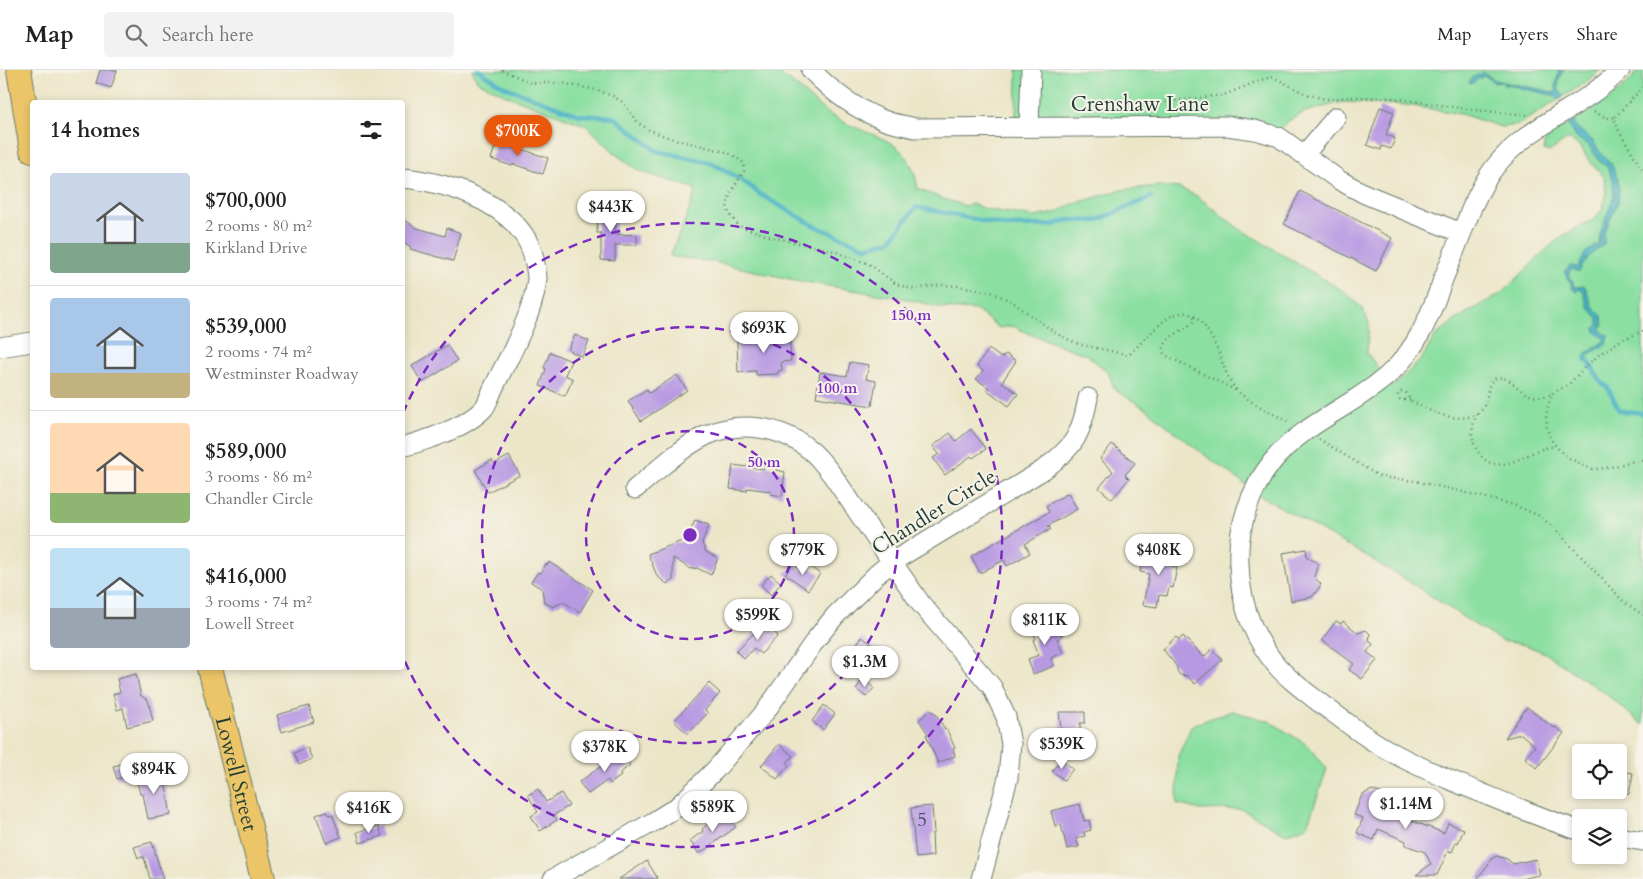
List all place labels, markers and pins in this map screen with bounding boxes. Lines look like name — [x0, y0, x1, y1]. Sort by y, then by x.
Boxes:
pin: $700K — [483, 114, 553, 157]
pin: $443K — [576, 190, 646, 233]
pin: $693K — [729, 312, 799, 354]
centre of rings — [681, 526, 699, 544]
pin: $779K — [768, 534, 838, 576]
pin: $408K — [1124, 534, 1194, 576]
pin: $599K — [723, 598, 793, 641]
pin: $811K — [1010, 604, 1080, 646]
pin: $1.3M — [830, 646, 900, 688]
pin: $539K — [1027, 728, 1097, 770]
pin: $378K — [570, 730, 640, 773]
pin: $894K — [119, 752, 189, 795]
pin: $1.14M — [1365, 788, 1447, 830]
pin: $589K — [678, 790, 748, 833]
pin: $416K — [334, 792, 404, 834]

